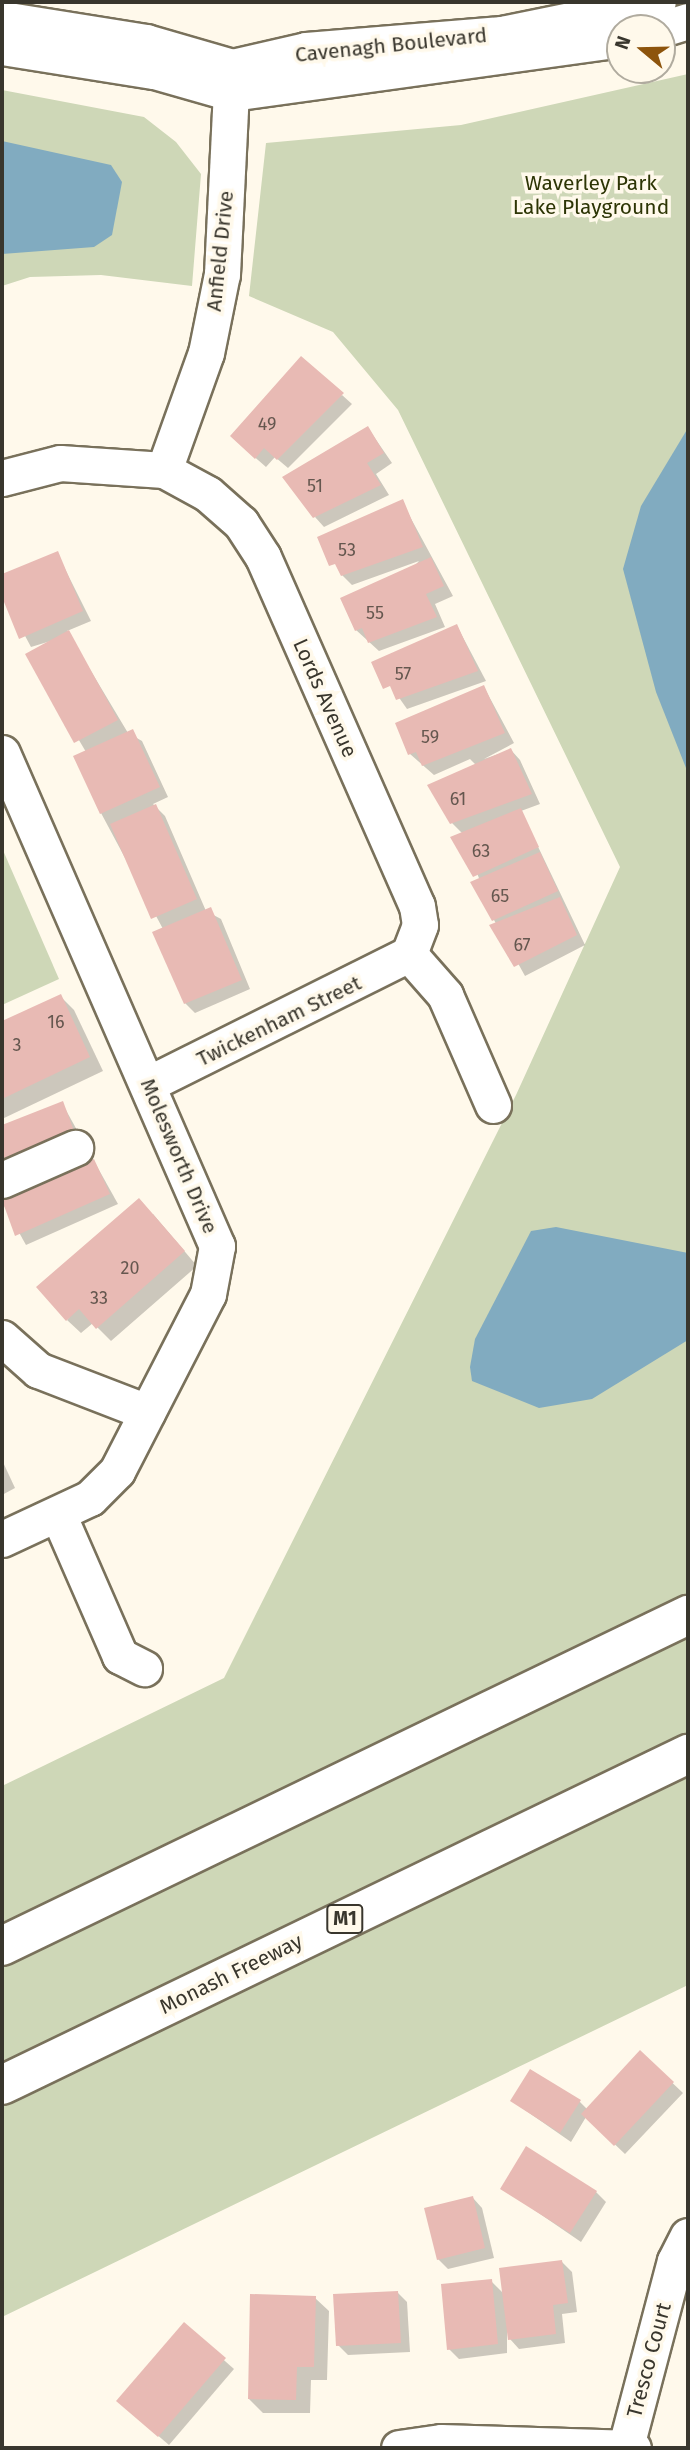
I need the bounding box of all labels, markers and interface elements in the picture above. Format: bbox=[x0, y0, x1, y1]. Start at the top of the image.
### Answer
north arrow bbox=[606, 14, 676, 84]
street label: Cavenagh Boulevard bbox=[294, 22, 488, 68]
text: N bbox=[610, 33, 635, 52]
park label: Waverley Park Lake Playground bbox=[513, 170, 669, 220]
street label: Anfield Drive bbox=[201, 189, 239, 313]
house number: 49 bbox=[258, 413, 276, 435]
house number: 51 bbox=[307, 475, 323, 497]
house number: 53 bbox=[338, 539, 356, 561]
house number: 55 bbox=[366, 602, 384, 624]
street label: Lords Avenue bbox=[288, 635, 362, 761]
house number: 57 bbox=[395, 663, 411, 685]
house number: 59 bbox=[421, 726, 439, 748]
house number: 61 bbox=[450, 788, 466, 810]
house number: 63 bbox=[472, 840, 490, 862]
house number: 65 bbox=[491, 885, 509, 907]
house number: 67 bbox=[513, 934, 531, 956]
street label: Twickenham Street bbox=[193, 970, 365, 1072]
house number: 16 bbox=[47, 1011, 65, 1033]
house number: 3 bbox=[13, 1034, 21, 1056]
street label: Molesworth Drive bbox=[135, 1075, 223, 1237]
house number: 20 bbox=[121, 1257, 139, 1279]
house number: 33 bbox=[90, 1287, 108, 1309]
road number: M1 bbox=[326, 1904, 364, 1935]
street label: Monash Freeway bbox=[155, 1928, 307, 2020]
street label: Tresco Court bbox=[622, 2300, 676, 2420]

